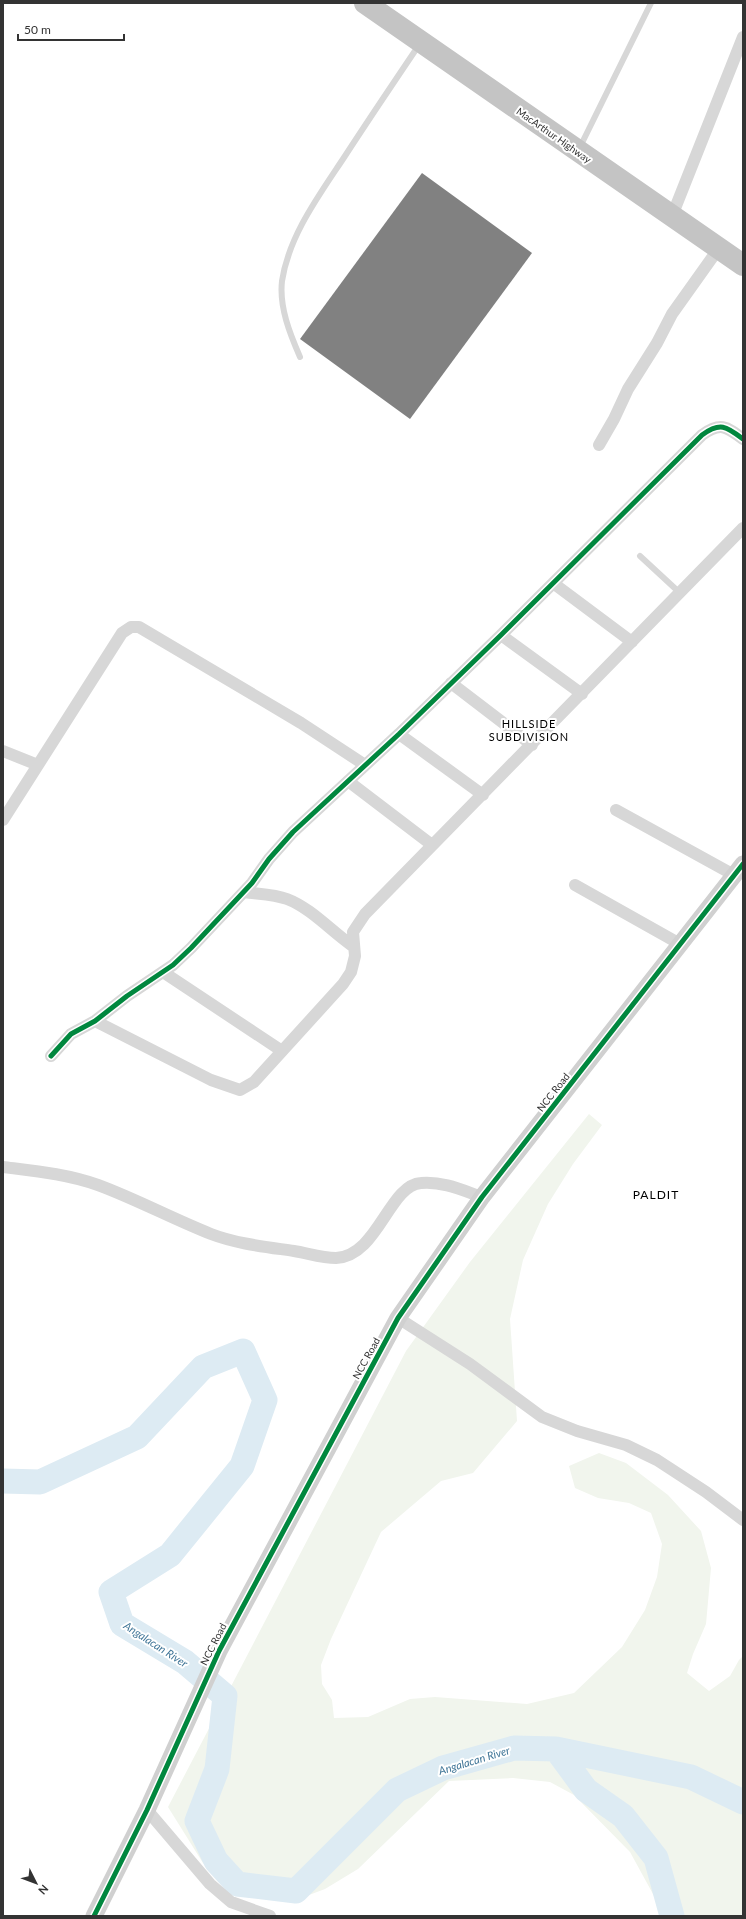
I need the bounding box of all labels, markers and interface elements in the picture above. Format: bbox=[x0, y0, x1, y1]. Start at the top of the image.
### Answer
scale bar bbox=[18, 16, 124, 42]
text: 50 m bbox=[24, 22, 51, 37]
street label: MacArthur Highway bbox=[514, 105, 594, 166]
district label: HILLSIDE SUBDIVISION bbox=[489, 717, 569, 743]
street label: NCC Road bbox=[534, 1070, 572, 1114]
district label: PALDIT bbox=[633, 1187, 679, 1202]
street label: NCC Road bbox=[350, 1335, 382, 1381]
water label: Angalacan River bbox=[121, 1618, 191, 1670]
street label: NCC Road bbox=[197, 1621, 229, 1667]
water label: Angalacan River bbox=[436, 1743, 511, 1777]
north arrow bbox=[16, 1863, 56, 1903]
text: N bbox=[36, 1883, 51, 1898]

